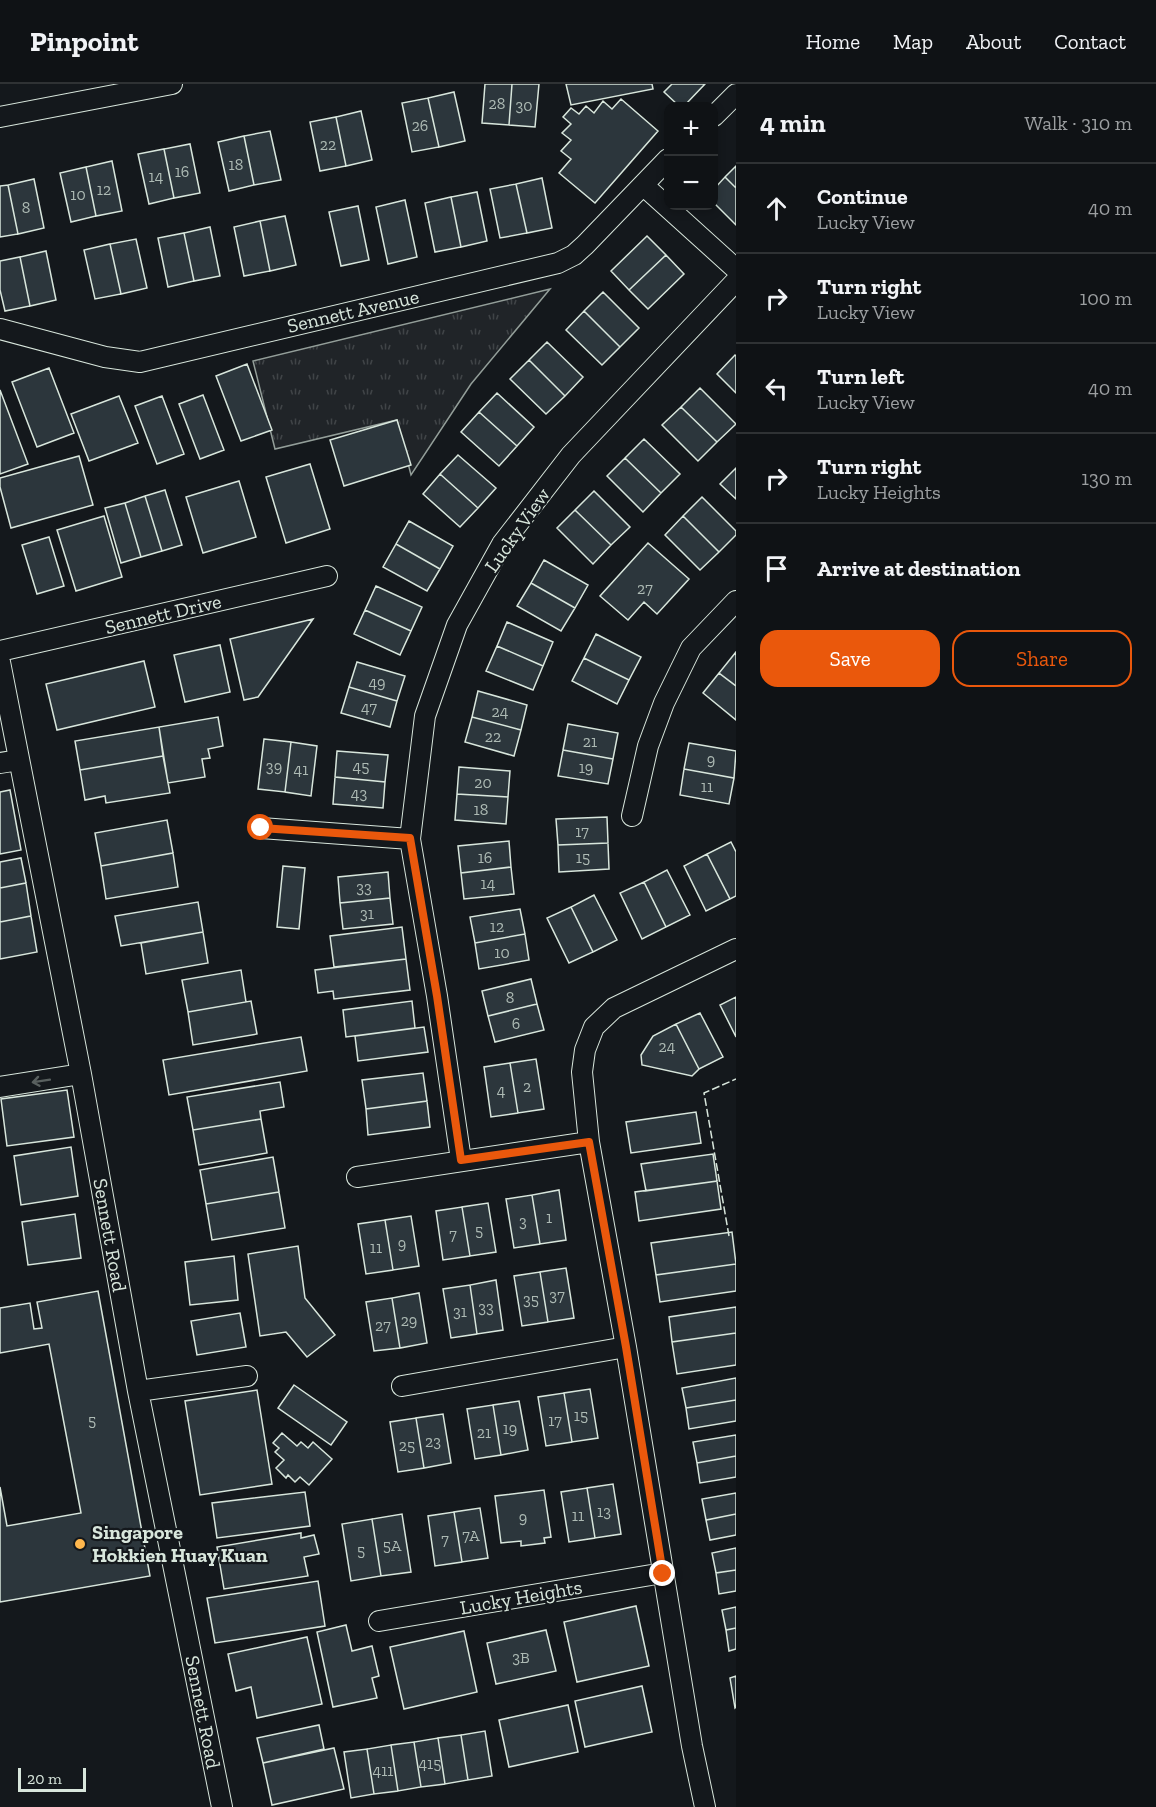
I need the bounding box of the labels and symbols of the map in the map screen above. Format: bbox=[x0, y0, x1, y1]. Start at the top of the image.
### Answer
house number: 28 bbox=[489, 94, 505, 113]
house number: 30 bbox=[515, 96, 533, 115]
house number: 26 bbox=[412, 116, 428, 135]
house number: 22 bbox=[320, 135, 336, 154]
house number: 18 bbox=[229, 155, 243, 174]
house number: 16 bbox=[175, 162, 189, 181]
house number: 14 bbox=[149, 167, 164, 186]
house number: 12 bbox=[97, 180, 111, 199]
house number: 10 bbox=[70, 185, 86, 204]
house number: 8 bbox=[22, 198, 30, 217]
street label: Sennett Avenue bbox=[285, 284, 421, 338]
street label: Lucky View bbox=[479, 482, 555, 577]
house number: 27 bbox=[637, 579, 653, 598]
street label: Sennett Drive bbox=[102, 589, 224, 639]
house number: 49 bbox=[368, 673, 386, 692]
house number: 47 bbox=[361, 698, 377, 717]
house number: 24 bbox=[492, 702, 509, 721]
house number: 22 bbox=[485, 727, 501, 746]
house number: 21 bbox=[583, 732, 597, 751]
house number: 9 bbox=[707, 750, 715, 769]
house number: 39 bbox=[266, 757, 282, 776]
house number: 45 bbox=[353, 757, 369, 776]
house number: 19 bbox=[579, 758, 593, 777]
house number: 41 bbox=[294, 760, 308, 779]
house number: 20 bbox=[474, 773, 492, 792]
house number: 11 bbox=[701, 777, 713, 796]
house number: 43 bbox=[351, 784, 367, 803]
house number: 18 bbox=[474, 800, 488, 819]
route start bbox=[247, 814, 273, 840]
house number: 17 bbox=[575, 822, 589, 841]
house number: 16 bbox=[478, 848, 492, 867]
house number: 15 bbox=[576, 848, 590, 867]
house number: 14 bbox=[481, 874, 496, 893]
house number: 33 bbox=[356, 878, 372, 897]
house number: 31 bbox=[360, 904, 374, 923]
house number: 12 bbox=[490, 917, 504, 936]
house number: 10 bbox=[494, 943, 510, 962]
house number: 8 bbox=[506, 988, 514, 1007]
house number: 6 bbox=[512, 1014, 520, 1033]
house number: 24 bbox=[659, 1037, 676, 1056]
one-way arrow bbox=[31, 1075, 51, 1086]
house number: 2 bbox=[523, 1077, 531, 1096]
house number: 4 bbox=[497, 1081, 506, 1100]
street label: Sennett Road bbox=[88, 1176, 132, 1294]
house number: 1 bbox=[546, 1208, 552, 1227]
house number: 3 bbox=[519, 1212, 527, 1231]
house number: 5 bbox=[475, 1221, 483, 1240]
house number: 7 bbox=[449, 1225, 457, 1244]
house number: 9 bbox=[398, 1234, 406, 1253]
house number: 11 bbox=[370, 1238, 382, 1257]
house number: 37 bbox=[549, 1286, 565, 1305]
house number: 35 bbox=[523, 1290, 539, 1309]
house number: 33 bbox=[478, 1298, 494, 1317]
house number: 31 bbox=[453, 1302, 467, 1321]
house number: 29 bbox=[401, 1311, 417, 1330]
house number: 27 bbox=[375, 1316, 391, 1335]
house number: 15 bbox=[574, 1406, 588, 1425]
house number: 5 bbox=[88, 1411, 96, 1430]
house number: 17 bbox=[548, 1411, 562, 1430]
house number: 19 bbox=[503, 1419, 517, 1438]
house number: 21 bbox=[477, 1423, 491, 1442]
house number: 23 bbox=[425, 1432, 441, 1451]
house number: 25 bbox=[399, 1436, 415, 1455]
house number: 13 bbox=[597, 1502, 611, 1521]
house number: 11 bbox=[572, 1506, 584, 1525]
house number: 9 bbox=[519, 1508, 527, 1527]
place label: Singapore Hokkien Huay Kuan bbox=[92, 1520, 268, 1567]
house number: 7A bbox=[462, 1526, 480, 1545]
house number: 7 bbox=[441, 1530, 449, 1549]
house number: 5A bbox=[383, 1536, 402, 1555]
marker: Singapore Hokkien Huay Kuan bbox=[73, 1537, 87, 1551]
house number: 5 bbox=[357, 1541, 365, 1560]
route end bbox=[649, 1560, 675, 1586]
street label: Lucky Heights bbox=[458, 1574, 584, 1620]
house number: 3B bbox=[512, 1648, 530, 1667]
street label: Sennett Road bbox=[180, 1653, 226, 1771]
house number: 415 bbox=[419, 1754, 441, 1773]
house number: 411 bbox=[373, 1761, 393, 1780]
scale bar bbox=[18, 1765, 86, 1792]

